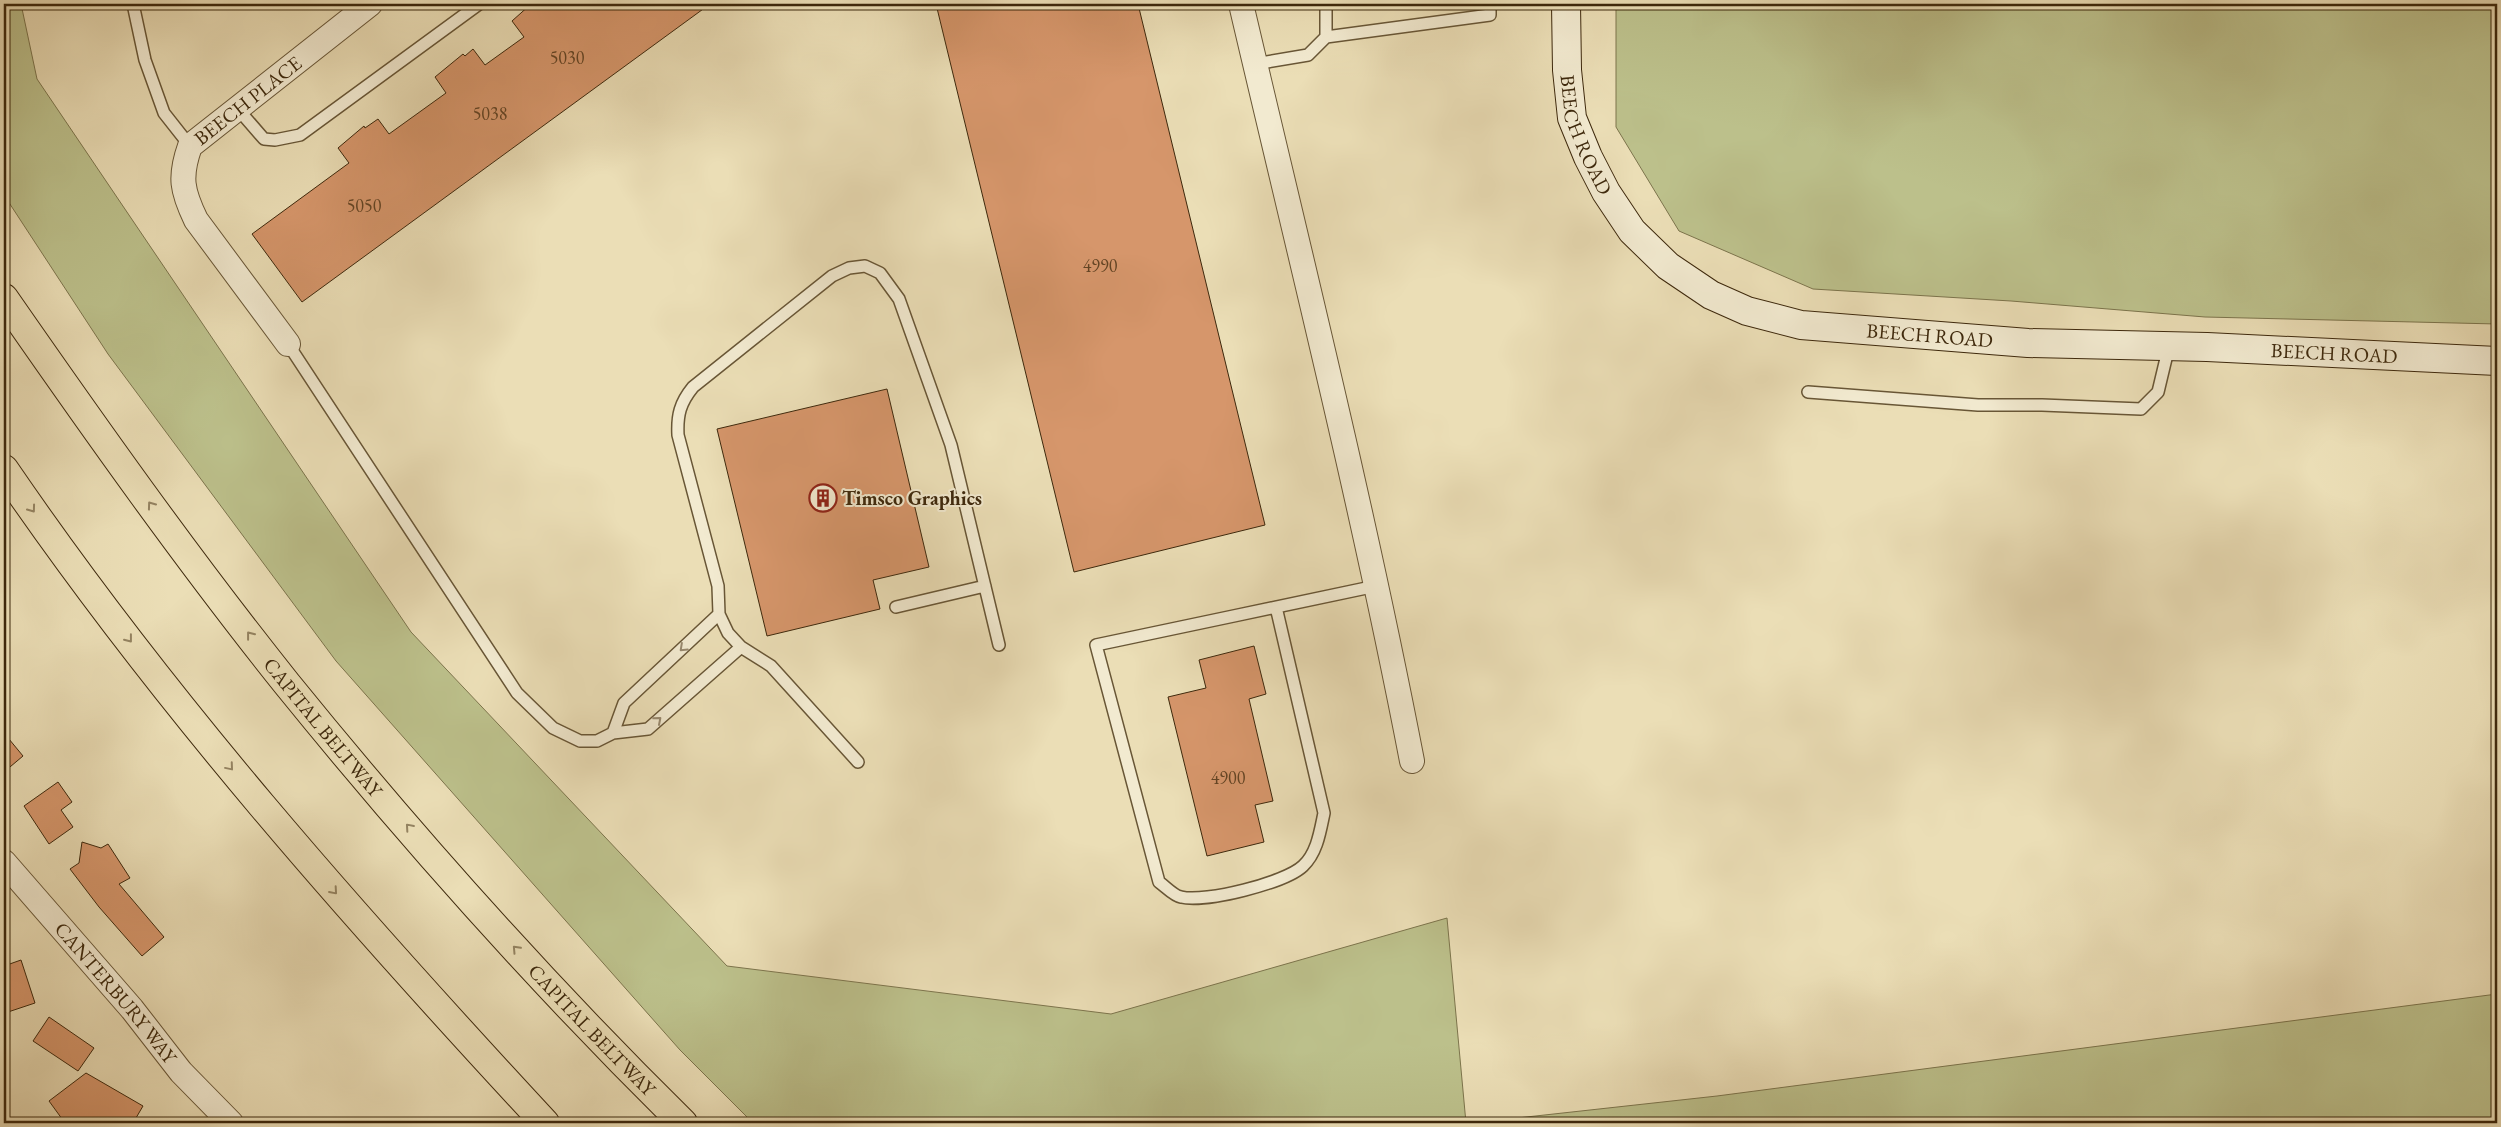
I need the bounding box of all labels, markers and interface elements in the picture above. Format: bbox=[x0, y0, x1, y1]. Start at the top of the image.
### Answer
house number: 5030 bbox=[550, 46, 585, 69]
street label: BEECH PLACE bbox=[189, 50, 307, 151]
street label: BEECH ROAD bbox=[1555, 73, 1618, 199]
house number: 5038 bbox=[473, 102, 507, 125]
house number: 5050 bbox=[347, 194, 382, 217]
house number: 4990 bbox=[1083, 254, 1118, 277]
street label: BEECH ROAD bbox=[1866, 317, 1994, 353]
street label: BEECH ROAD bbox=[2270, 337, 2398, 369]
building icon: Timsco Graphics bbox=[808, 483, 838, 513]
place label: Timsco Graphics bbox=[842, 485, 982, 511]
one-way arrow bbox=[149, 502, 157, 511]
one-way arrow bbox=[26, 503, 35, 513]
one-way arrow bbox=[246, 631, 255, 640]
one-way arrow bbox=[123, 633, 132, 643]
one-way arrow bbox=[680, 642, 689, 651]
street label: CAPITAL BELTWAY bbox=[258, 652, 389, 803]
one-way arrow bbox=[652, 717, 661, 726]
one-way arrow bbox=[224, 761, 232, 770]
house number: 4900 bbox=[1211, 766, 1246, 789]
one-way arrow bbox=[405, 824, 414, 833]
one-way arrow bbox=[328, 886, 337, 895]
street label: CANTERBURY WAY bbox=[49, 916, 183, 1070]
one-way arrow bbox=[513, 946, 522, 955]
street label: CAPITAL BELTWAY bbox=[523, 958, 662, 1102]

